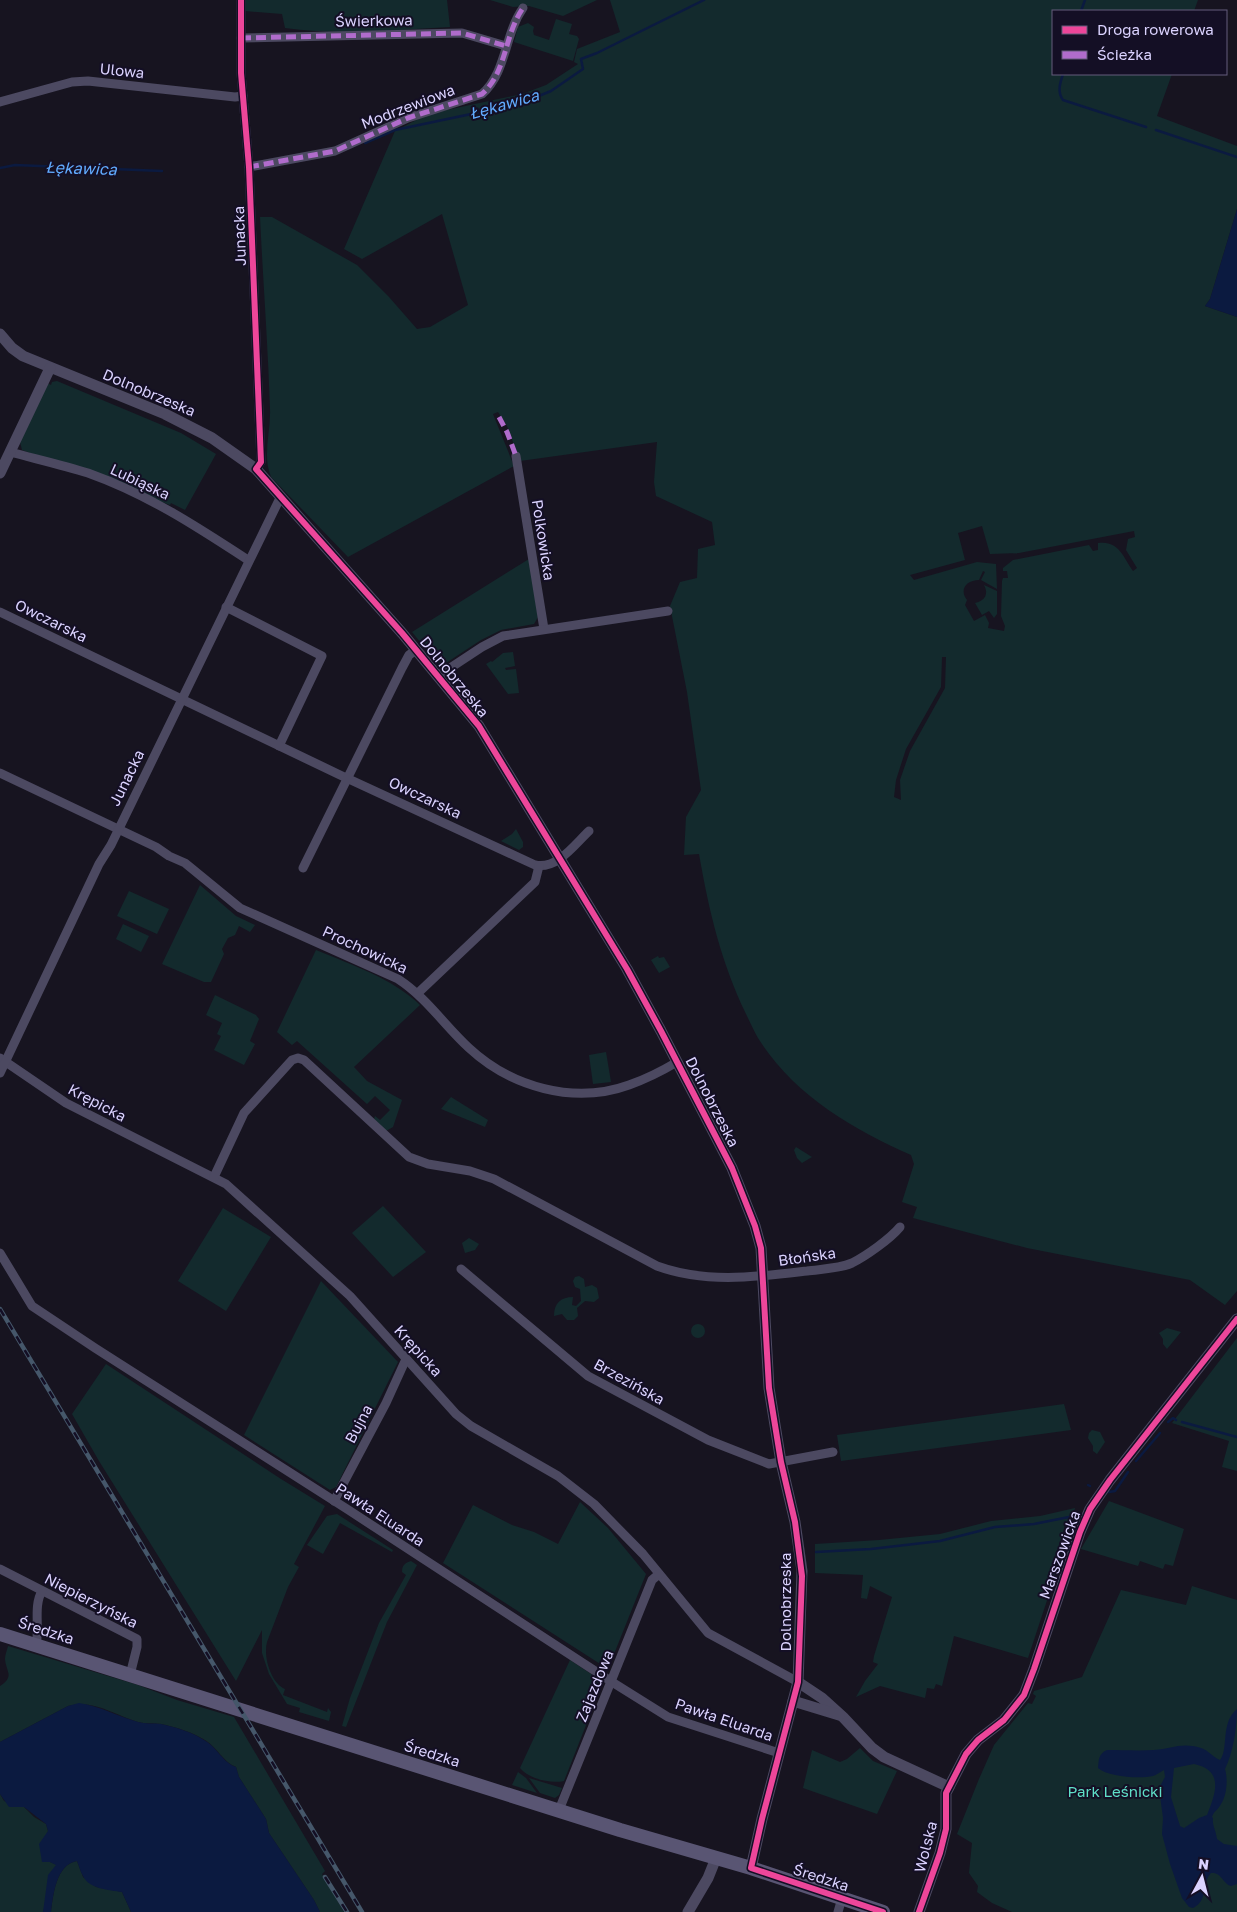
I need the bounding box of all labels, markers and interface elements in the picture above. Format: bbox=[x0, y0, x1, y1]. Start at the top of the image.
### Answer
street label: Świerkowa bbox=[335, 10, 413, 30]
legend bbox=[1052, 10, 1227, 75]
text: Droga rowerowa bbox=[1097, 20, 1214, 38]
text: Ścieżka bbox=[1097, 45, 1152, 63]
street label: Ulowa bbox=[99, 59, 145, 81]
street label: Modrzewiowa bbox=[358, 80, 457, 132]
water label: Łękawica bbox=[467, 84, 542, 123]
water label: Łękawica bbox=[45, 157, 118, 179]
street label: Junacka bbox=[229, 206, 249, 266]
street label: Dolnobrzeska bbox=[100, 364, 198, 420]
street label: Lubiąska bbox=[108, 459, 173, 503]
street label: Polkowicka bbox=[529, 498, 559, 582]
street label: Owczarska bbox=[12, 595, 90, 645]
street label: Dolnobrzeska bbox=[417, 632, 493, 720]
street label: Junacka bbox=[105, 747, 147, 809]
street label: Owczarska bbox=[386, 772, 465, 822]
street label: Prochowicka bbox=[320, 922, 411, 977]
street label: Dolnobrzeska bbox=[682, 1053, 743, 1150]
street label: Krępicka bbox=[65, 1079, 130, 1125]
street label: Błońska bbox=[777, 1243, 837, 1269]
street label: Krępicka bbox=[391, 1321, 447, 1380]
street label: Brzezińska bbox=[591, 1354, 668, 1408]
street label: Bujna bbox=[341, 1401, 376, 1446]
street label: Pawła Eluarda bbox=[333, 1479, 428, 1550]
street label: Marszowicka bbox=[1035, 1508, 1083, 1601]
street label: Dolnobrzeska bbox=[776, 1553, 794, 1651]
street label: Niepierzyńska bbox=[42, 1569, 141, 1631]
street label: Średzka bbox=[16, 1613, 77, 1648]
street label: Zajazdowa bbox=[571, 1647, 617, 1724]
street label: Pawła Eluarda bbox=[673, 1694, 776, 1744]
street label: Średzka bbox=[402, 1736, 463, 1770]
park label: Park Leśnicki bbox=[1067, 1782, 1163, 1800]
street label: Wolska bbox=[910, 1819, 940, 1874]
north arrow bbox=[1177, 1852, 1227, 1902]
text: N bbox=[1197, 1855, 1210, 1873]
street label: Średzka bbox=[791, 1860, 852, 1895]

